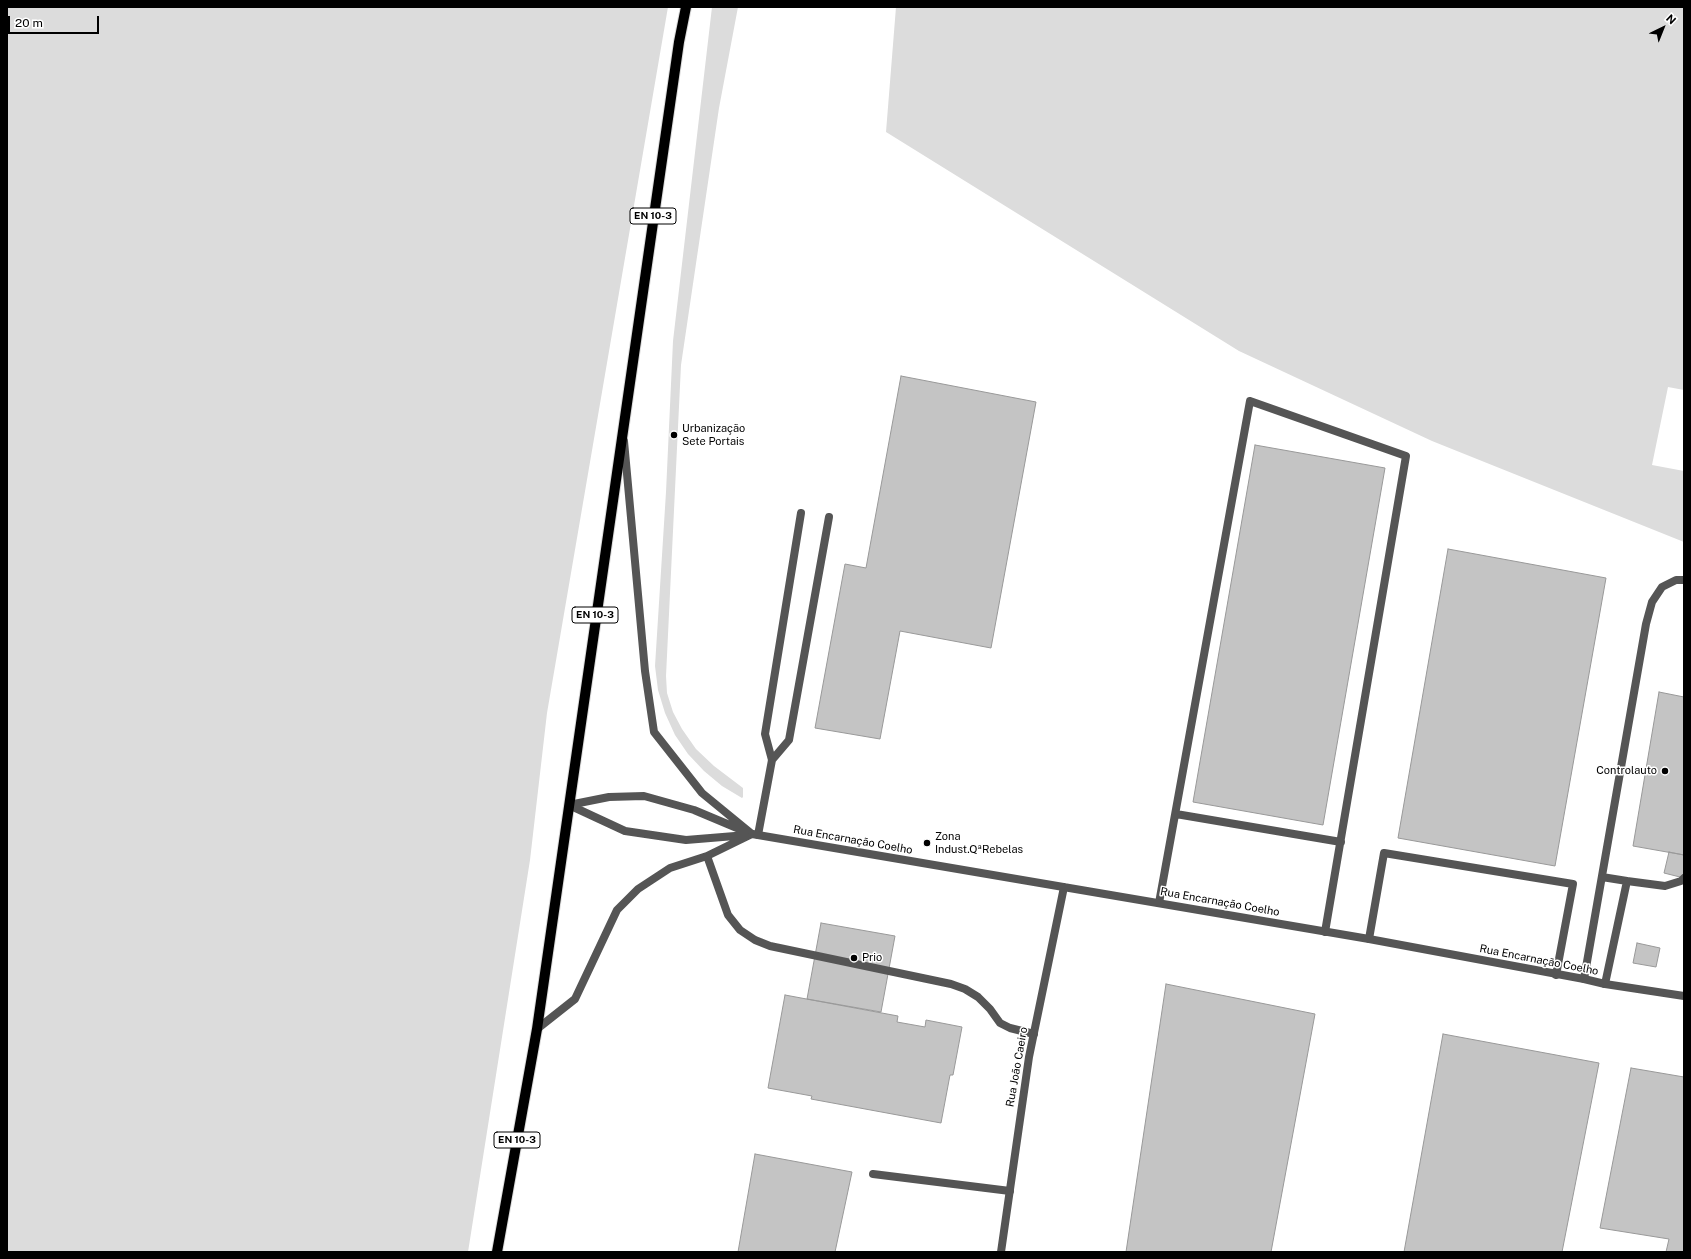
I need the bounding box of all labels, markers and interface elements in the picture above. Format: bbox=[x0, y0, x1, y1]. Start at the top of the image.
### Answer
scale bar bbox=[10, 8, 101, 34]
north arrow bbox=[1643, 8, 1683, 48]
text: N bbox=[1664, 12, 1678, 27]
text: 20 m bbox=[15, 16, 43, 30]
road number: EN 10-3 bbox=[630, 208, 676, 224]
place label: Urbanização Sete Portais bbox=[682, 422, 745, 448]
marker: Urbanização Sete Portais bbox=[669, 430, 679, 440]
road number: EN 10-3 bbox=[572, 607, 618, 623]
place label: Controlauto bbox=[1596, 764, 1657, 778]
marker: Controlauto bbox=[1660, 766, 1670, 776]
street label: Rua Encarnação Coelho bbox=[792, 823, 914, 857]
place label: Zona Indust.QªRebelas bbox=[935, 830, 1023, 856]
marker: Zona Indust.QªRebelas bbox=[922, 838, 932, 848]
street label: Rua Encarnação Coelho bbox=[1159, 885, 1281, 919]
street label: Rua Encarnação Coelho bbox=[1478, 942, 1600, 978]
place label: Prio bbox=[862, 951, 882, 965]
marker: Prio bbox=[849, 953, 859, 963]
street label: Rua João Caeiro bbox=[1003, 1026, 1031, 1108]
road number: EN 10-3 bbox=[494, 1132, 540, 1148]

